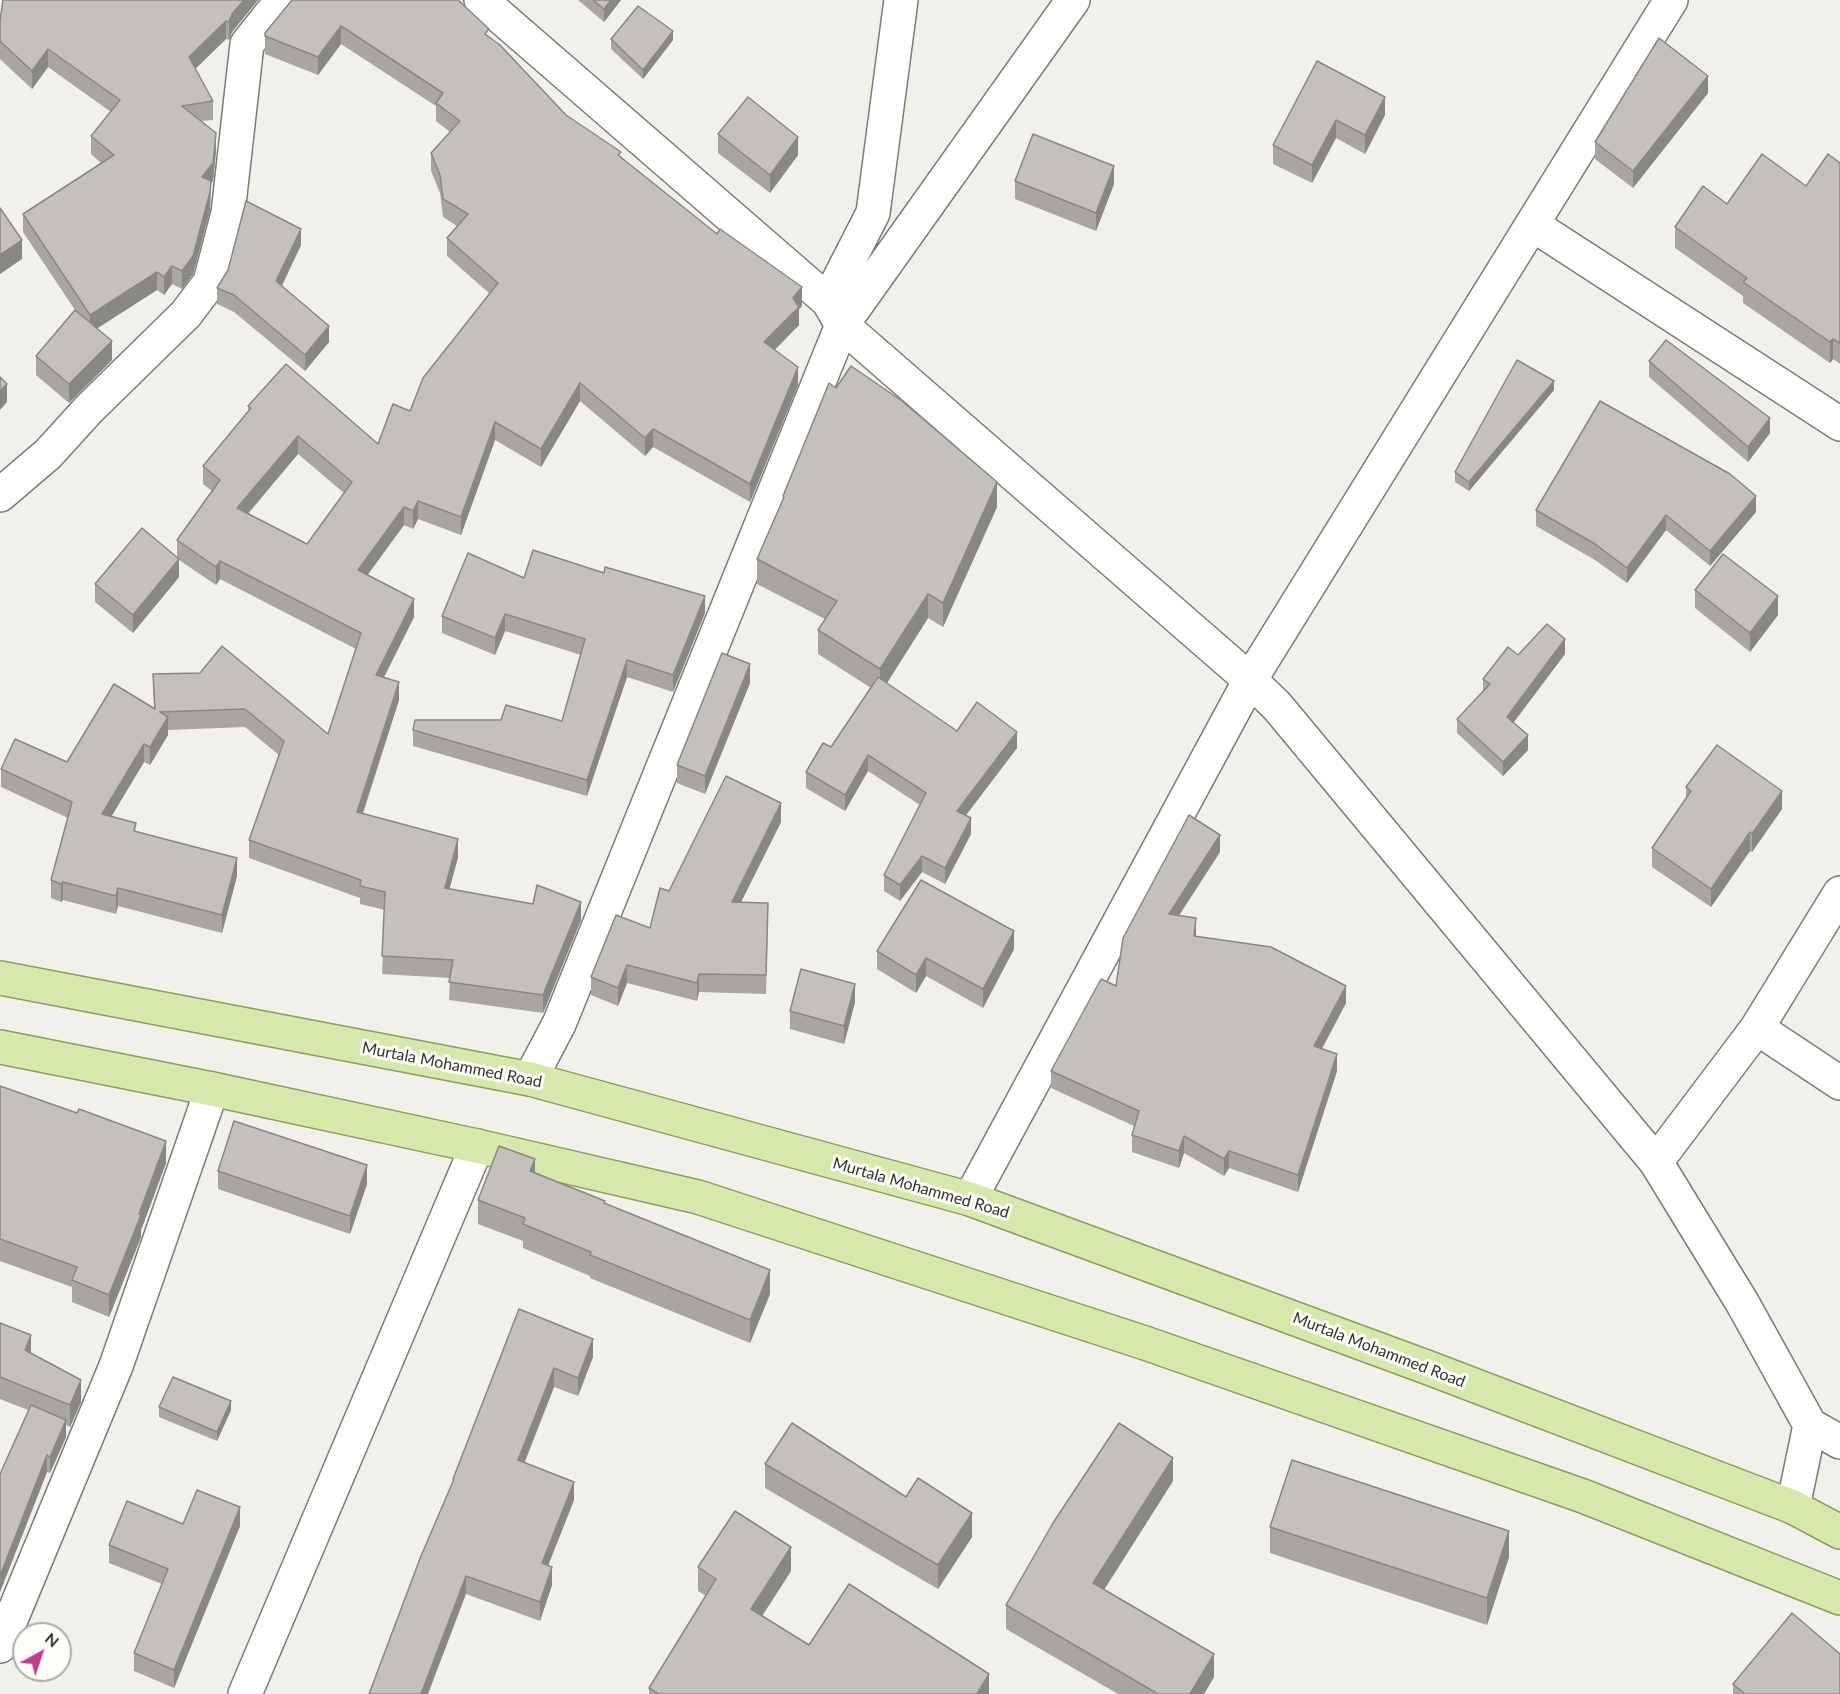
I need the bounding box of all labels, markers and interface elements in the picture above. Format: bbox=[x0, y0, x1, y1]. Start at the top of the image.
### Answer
street label: Murtala Mohammed Road bbox=[360, 1038, 544, 1092]
street label: Murtala Mohammed Road bbox=[830, 1154, 1012, 1222]
street label: Murtala Mohammed Road bbox=[1290, 1308, 1468, 1392]
north arrow bbox=[12, 1622, 72, 1682]
text: N bbox=[42, 1628, 63, 1651]

